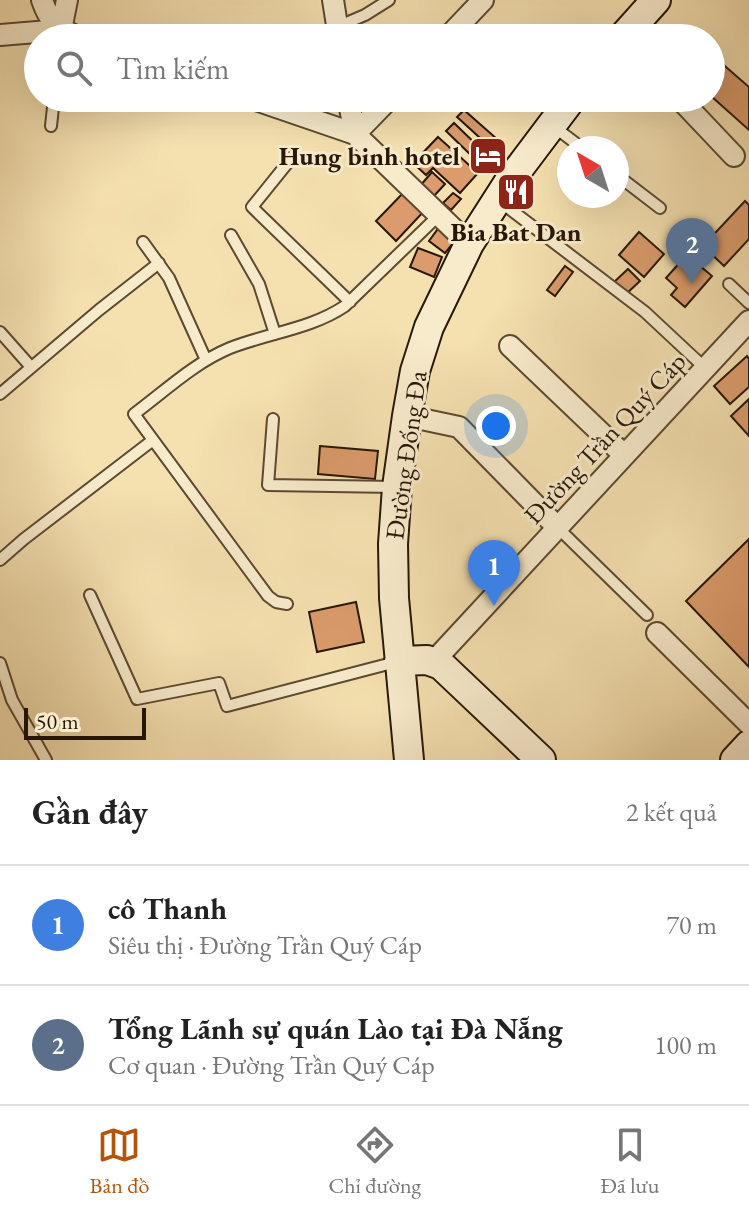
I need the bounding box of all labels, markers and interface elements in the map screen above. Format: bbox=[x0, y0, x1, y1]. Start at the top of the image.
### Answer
search box bbox=[24, 24, 725, 112]
icon: search bbox=[52, 46, 96, 90]
text: Tìm kiếm bbox=[116, 49, 229, 88]
hotel icon: Hung binh hotel bbox=[467, 135, 509, 177]
north arrow bbox=[557, 136, 629, 208]
place label: Hung binh hotel bbox=[279, 139, 460, 173]
restaurant icon: Bia Bat Dan bbox=[495, 171, 537, 213]
place label: Bia Bat Dan bbox=[450, 215, 582, 249]
pin: 2 bbox=[666, 218, 718, 284]
street label: Đường Trần Quý Cáp bbox=[517, 345, 693, 531]
street label: Đường Đống Đa bbox=[377, 368, 435, 542]
your location bbox=[476, 406, 516, 446]
pin: 1 bbox=[468, 540, 520, 606]
scale bar bbox=[24, 704, 146, 740]
text: 50 m bbox=[36, 707, 79, 736]
text: Gần đây bbox=[32, 790, 148, 834]
text: 2 kết quả bbox=[626, 795, 717, 829]
text: cô Thanh bbox=[108, 889, 227, 928]
text: 1 bbox=[51, 908, 65, 942]
text: 70 m bbox=[667, 908, 717, 942]
text: Siêu thị · Đường Trần Quý Cáp bbox=[108, 928, 422, 962]
text: Tổng Lãnh sự quán Lào tại Đà Nẵng bbox=[108, 1009, 563, 1048]
text: 2 bbox=[51, 1028, 65, 1062]
text: 100 m bbox=[654, 1028, 717, 1062]
text: Cơ quan · Đường Trần Quý Cáp bbox=[108, 1048, 435, 1082]
tab: Bản đồ bbox=[90, 1123, 149, 1200]
tab: Chỉ đường bbox=[329, 1123, 421, 1200]
tab: Đã lưu bbox=[600, 1123, 659, 1200]

